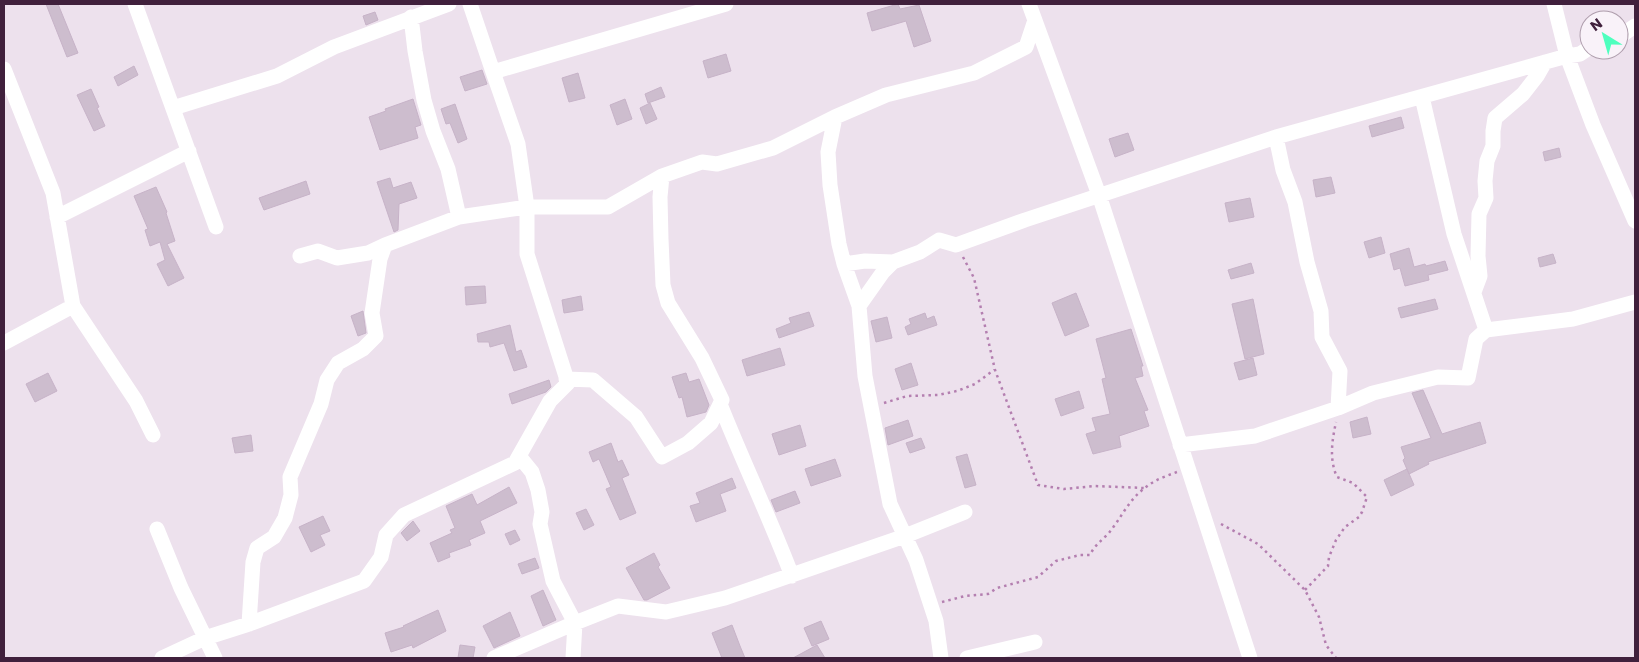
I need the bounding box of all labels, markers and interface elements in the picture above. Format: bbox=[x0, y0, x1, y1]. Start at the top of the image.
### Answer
north arrow bbox=[1579, 10, 1629, 60]
text: N bbox=[1586, 13, 1606, 36]

